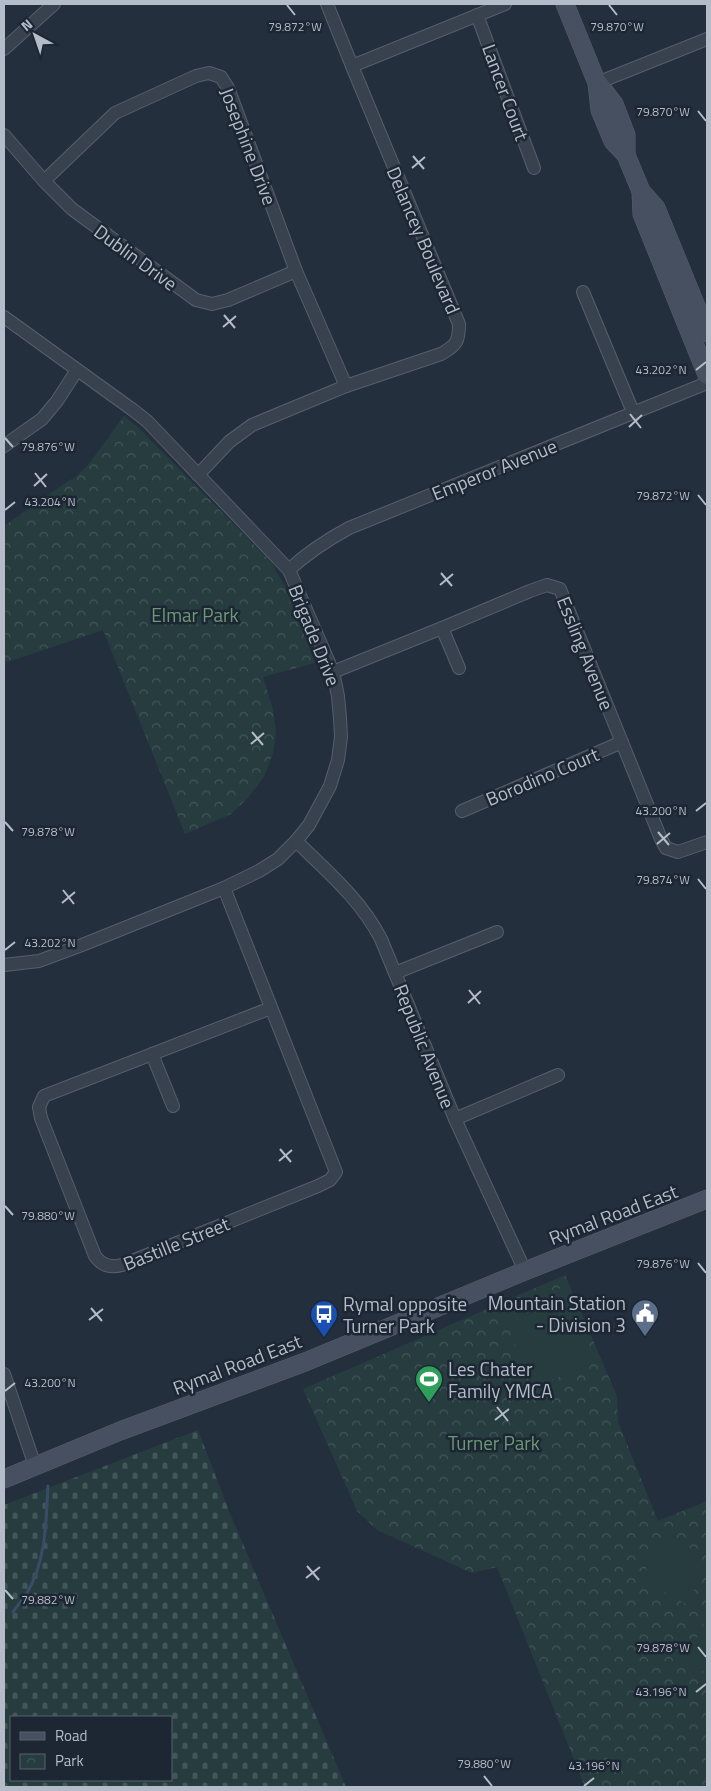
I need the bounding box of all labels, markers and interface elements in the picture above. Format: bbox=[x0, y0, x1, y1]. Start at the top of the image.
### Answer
north arrow bbox=[10, 10, 60, 60]
text: N bbox=[16, 13, 37, 36]
text: 79.872°W bbox=[268, 17, 322, 36]
text: 79.870°W bbox=[590, 17, 644, 36]
street label: Lancer Court bbox=[475, 40, 537, 145]
street label: Josephine Drive bbox=[213, 83, 285, 209]
text: 79.870°W bbox=[636, 102, 690, 121]
street label: Delancey Boulevard bbox=[380, 162, 468, 318]
street label: Dublin Drive bbox=[88, 217, 184, 297]
text: 43.202°N bbox=[635, 360, 687, 379]
street label: Emperor Avenue bbox=[427, 431, 561, 507]
text: 79.876°W bbox=[21, 437, 75, 456]
text: 79.872°W bbox=[636, 486, 690, 505]
text: 43.204°N bbox=[24, 492, 76, 511]
street label: Brigade Drive bbox=[281, 580, 349, 690]
street label: Essling Avenue bbox=[550, 592, 622, 714]
park label: Elmar Park bbox=[151, 600, 239, 629]
street label: Borodino Court bbox=[481, 739, 603, 813]
text: 43.200°N bbox=[635, 801, 687, 820]
text: 79.878°W bbox=[21, 822, 75, 841]
text: 79.874°W bbox=[636, 870, 690, 889]
text: 43.202°N bbox=[24, 933, 76, 952]
street label: Republic Avenue bbox=[387, 980, 463, 1112]
street label: Rymal Road East bbox=[544, 1176, 682, 1252]
text: 79.880°W bbox=[21, 1206, 75, 1225]
street label: Bastille Street bbox=[118, 1208, 234, 1278]
text: 79.876°W bbox=[636, 1254, 690, 1273]
place label: Mountain Station - Division 3 bbox=[488, 1288, 626, 1339]
place label: Rymal opposite Turner Park bbox=[343, 1289, 467, 1340]
public building icon: Mountain Station - Division 3 bbox=[630, 1298, 660, 1337]
bus stop icon: Rymal opposite Turner Park bbox=[309, 1299, 339, 1338]
street label: Rymal Road East bbox=[168, 1326, 306, 1402]
place label: Les Chater Family YMCA bbox=[448, 1354, 553, 1405]
sports icon: Les Chater Family YMCA bbox=[414, 1364, 444, 1403]
text: 43.200°N bbox=[24, 1373, 76, 1392]
park label: Turner Park bbox=[448, 1428, 540, 1457]
text: 79.882°W bbox=[21, 1590, 75, 1609]
text: 79.878°W bbox=[636, 1638, 690, 1657]
text: 43.196°N bbox=[635, 1682, 687, 1701]
legend bbox=[10, 1716, 172, 1781]
text: Road bbox=[55, 1724, 87, 1747]
text: Park bbox=[55, 1749, 84, 1772]
text: 79.880°W bbox=[457, 1754, 511, 1773]
text: 43.196°N bbox=[568, 1756, 620, 1775]

